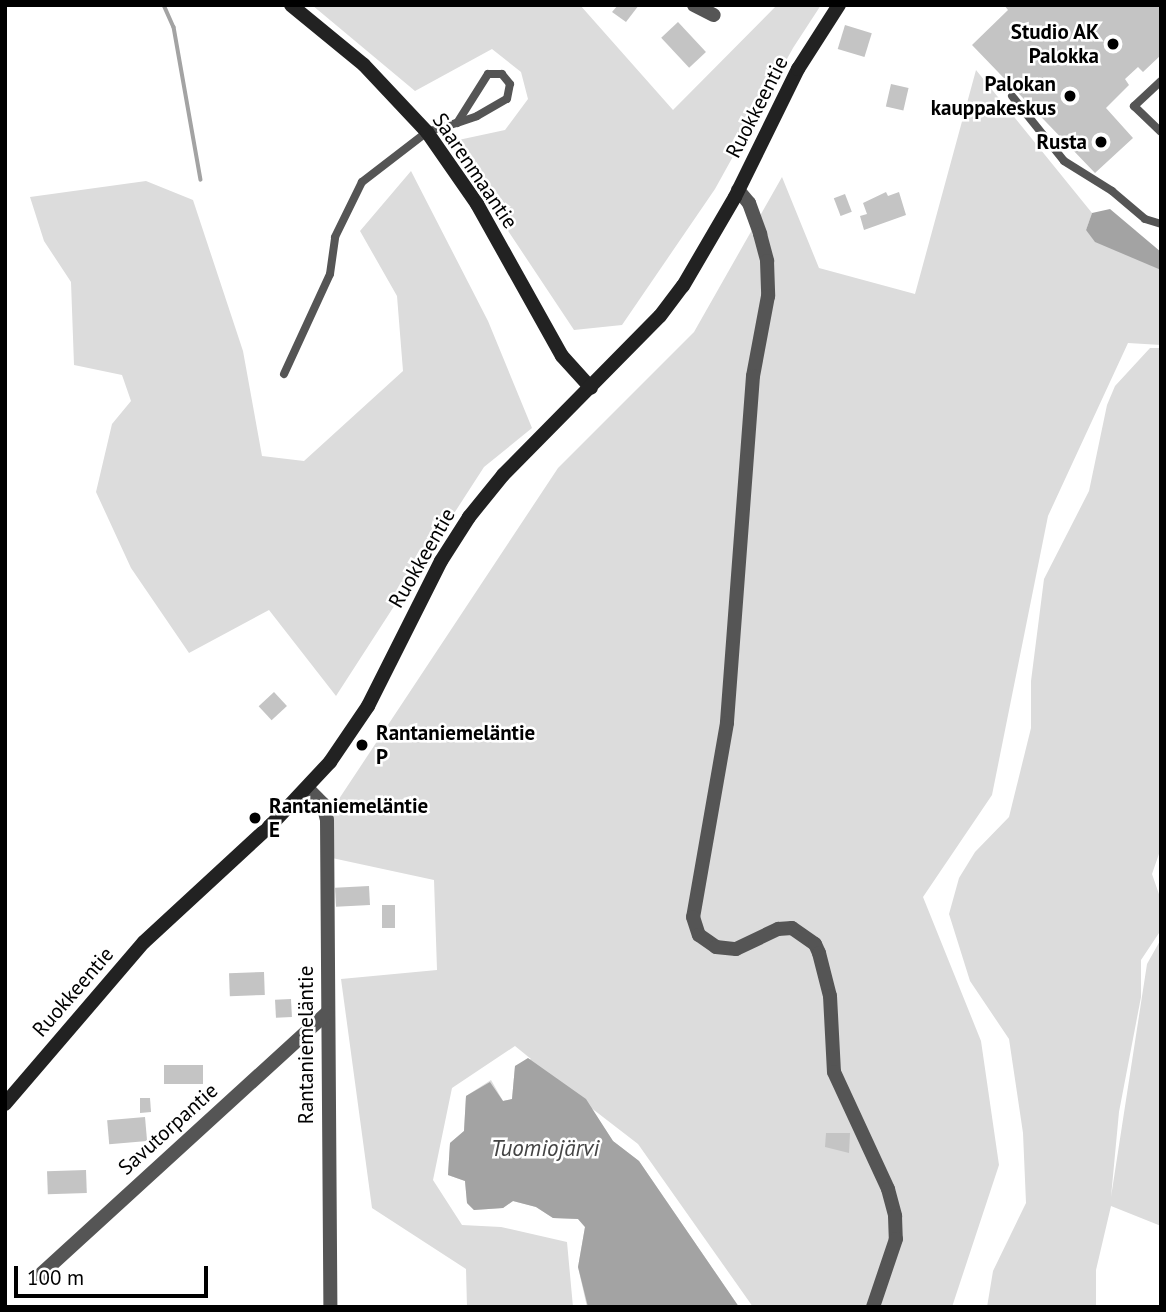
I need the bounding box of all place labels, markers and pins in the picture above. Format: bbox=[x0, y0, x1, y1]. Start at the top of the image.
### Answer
place label: Studio AK Palokka bbox=[1010, 19, 1099, 69]
marker: Studio AK Palokka bbox=[1105, 36, 1121, 52]
place label: Palokan kauppakeskus bbox=[931, 71, 1056, 121]
marker: Palokan kauppakeskus bbox=[1062, 88, 1078, 104]
place label: Rusta bbox=[1036, 129, 1087, 155]
marker: Rusta bbox=[1093, 134, 1109, 150]
place label: Rantaniemeläntie P bbox=[376, 720, 535, 770]
marker: Rantaniemeläntie P bbox=[354, 737, 370, 753]
place label: Rantaniemeläntie E bbox=[269, 793, 428, 843]
marker: Rantaniemeläntie E bbox=[247, 810, 263, 826]

